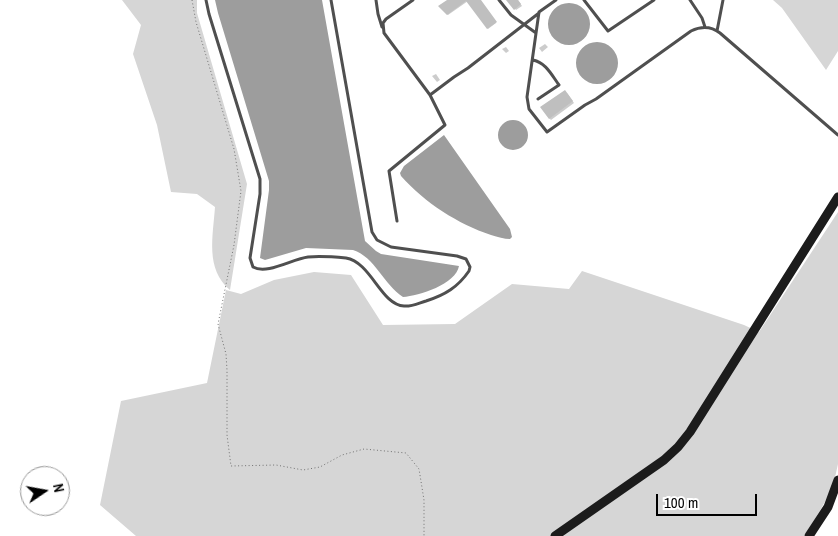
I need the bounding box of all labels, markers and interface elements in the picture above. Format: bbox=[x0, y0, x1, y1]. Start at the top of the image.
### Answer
north arrow bbox=[20, 466, 70, 516]
text: N bbox=[49, 482, 68, 494]
scale bar bbox=[658, 484, 759, 516]
text: 100 m bbox=[664, 492, 698, 513]

